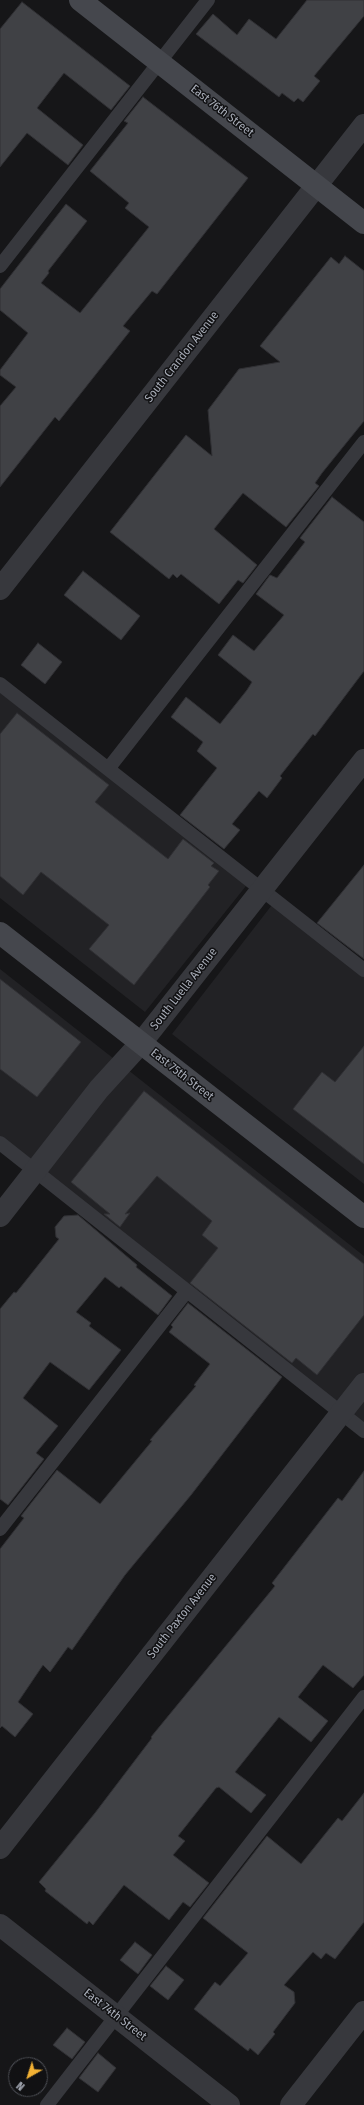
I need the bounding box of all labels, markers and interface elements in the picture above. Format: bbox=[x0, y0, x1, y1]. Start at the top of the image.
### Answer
street label: East 76th Street bbox=[188, 82, 256, 140]
street label: South Crandon Avenue bbox=[142, 309, 222, 405]
street label: South Luella Avenue bbox=[148, 945, 220, 1033]
street label: East 75th Street bbox=[148, 1046, 216, 1104]
street label: South Paxton Avenue bbox=[144, 1571, 220, 1661]
street label: East 74th Street bbox=[81, 1986, 149, 2044]
north arrow bbox=[8, 2057, 48, 2097]
text: N bbox=[14, 2079, 27, 2093]

